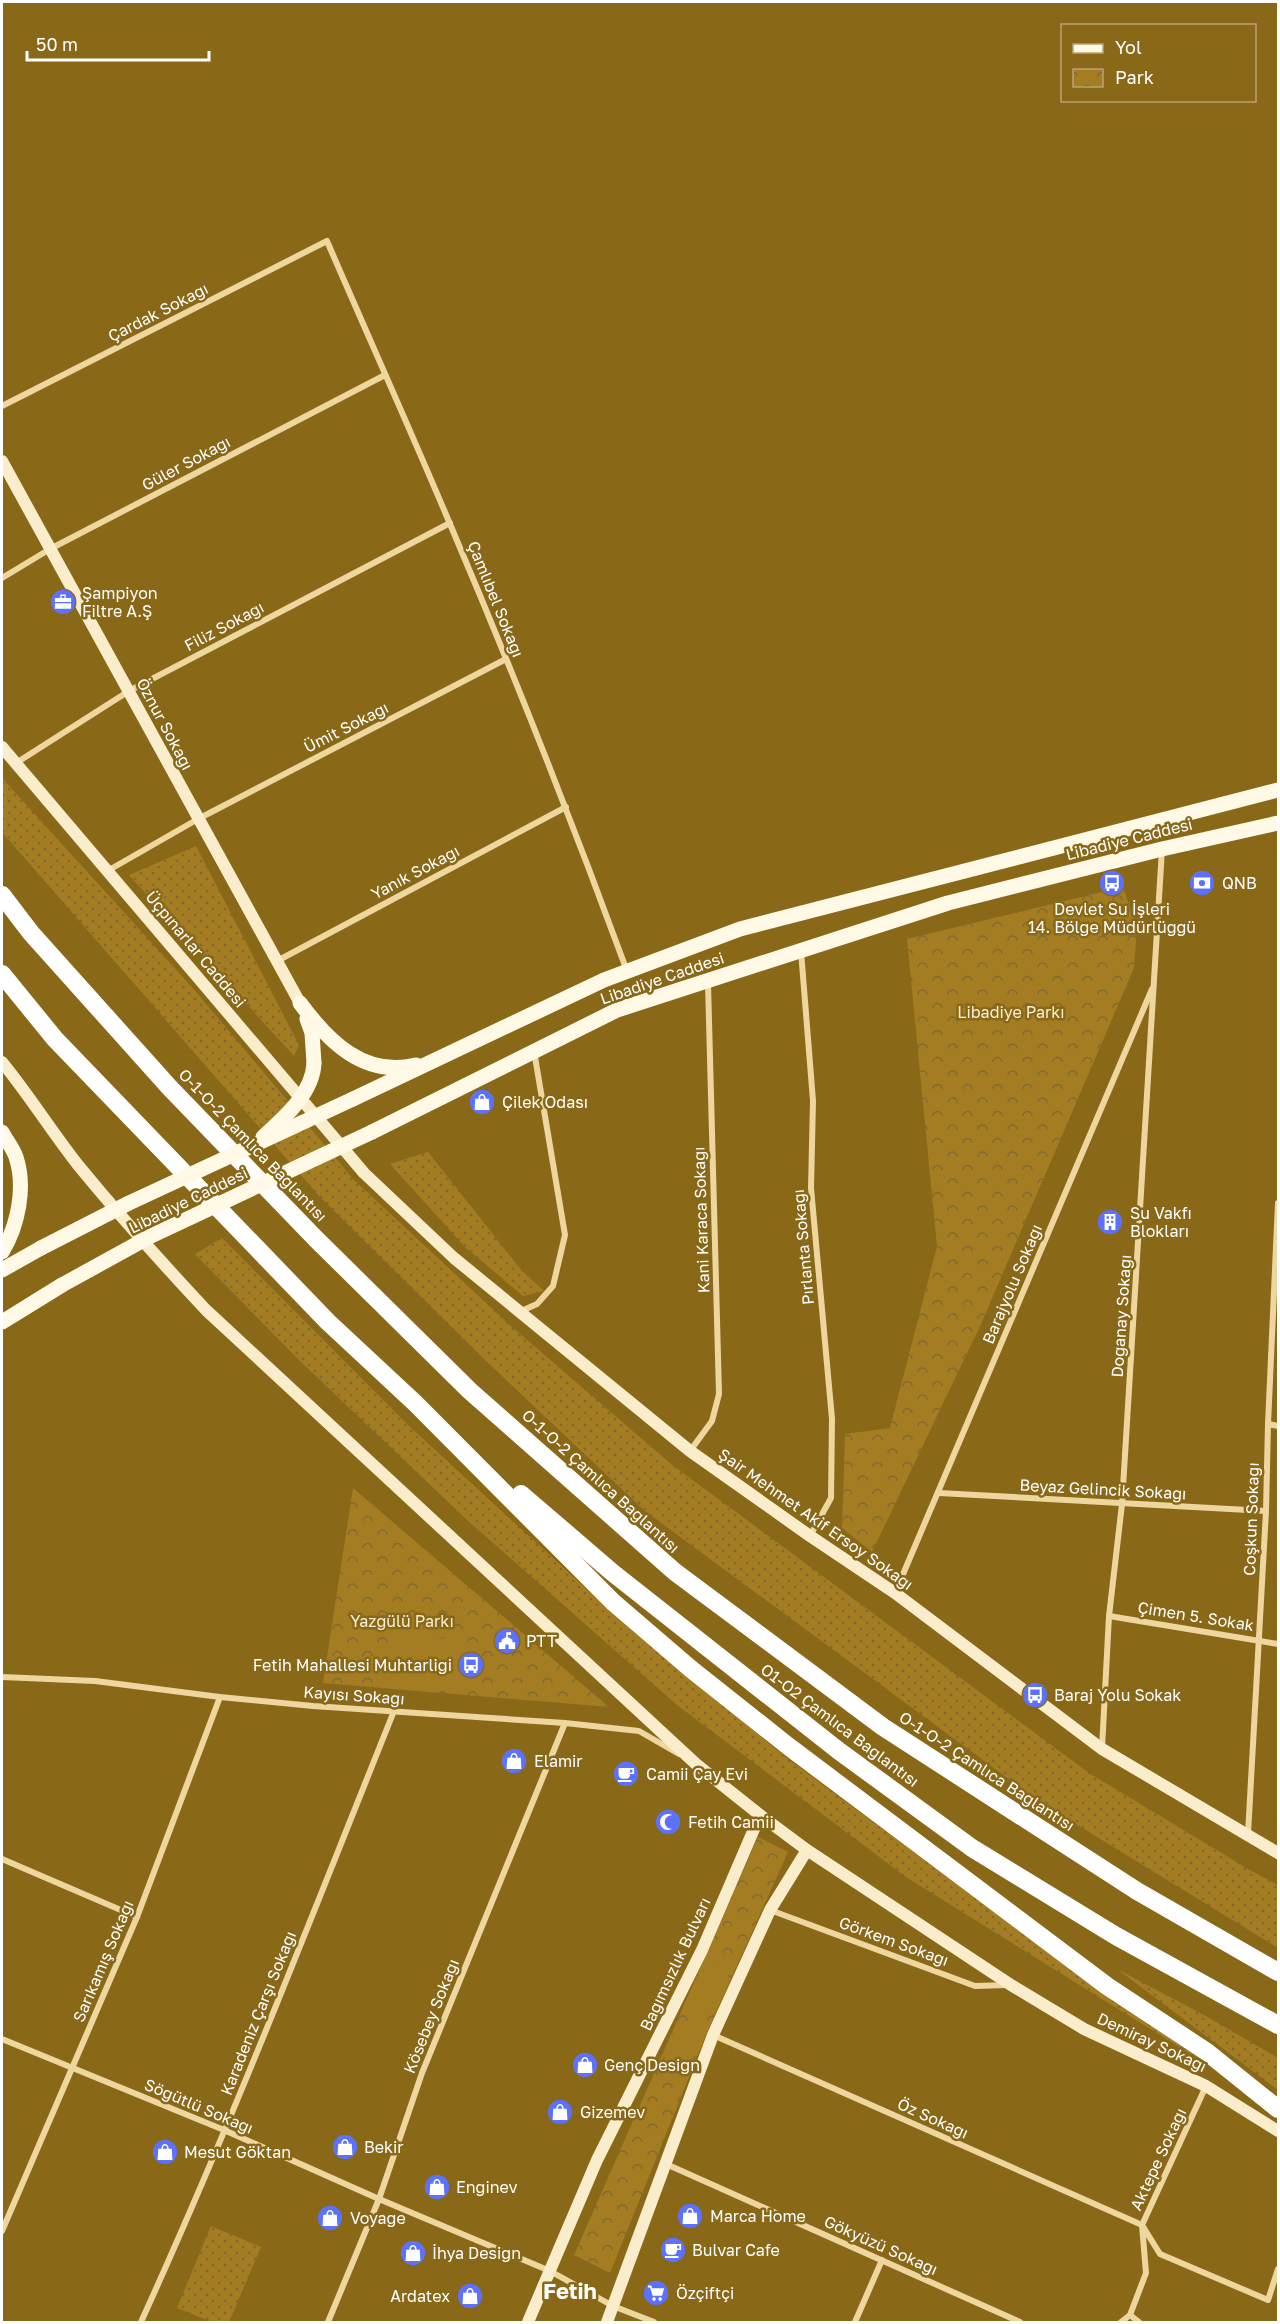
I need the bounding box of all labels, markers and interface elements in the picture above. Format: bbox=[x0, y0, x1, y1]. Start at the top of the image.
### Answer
scale bar bbox=[27, 24, 208, 62]
legend bbox=[1061, 24, 1256, 102]
text: 50 m bbox=[36, 33, 78, 55]
text: Yol bbox=[1115, 36, 1142, 58]
text: Park bbox=[1115, 66, 1154, 88]
street label: Çardak Sokağı bbox=[105, 278, 211, 346]
street label: Güler Sokağı bbox=[138, 431, 234, 495]
street label: Çamlıbel Sokağı bbox=[464, 538, 528, 660]
place label: Şampiyon Filtre A.Ş bbox=[82, 583, 158, 621]
office icon: Şampiyon Filtre A.Ş bbox=[48, 587, 78, 617]
street label: Filiz Sokağı bbox=[181, 597, 267, 655]
street label: Öznur Sokağı bbox=[132, 674, 198, 774]
street label: Ümit Sokağı bbox=[300, 697, 392, 757]
street label: Libadiye Caddesi bbox=[1064, 814, 1194, 864]
street label: Yanık Sokağı bbox=[367, 840, 463, 904]
bus stop icon: Devlet Su İşleri 14. Bölge Müdürlügğü bbox=[1097, 868, 1127, 898]
bank icon: QNB bbox=[1187, 868, 1217, 898]
place label: QNB bbox=[1222, 873, 1257, 893]
street label: Üçpınarlar Caddesi bbox=[142, 887, 250, 1011]
place label: Devlet Su İşleri 14. Bölge Müdürlügğü bbox=[1028, 899, 1196, 937]
street label: Libadiye Caddesi bbox=[597, 947, 727, 1009]
park label: Libadiye Parkı bbox=[957, 1002, 1065, 1022]
street label: O-1-O-2 Çamlıca Bağlantısı bbox=[175, 1064, 331, 1226]
shop icon: Çilek Odası bbox=[467, 1087, 497, 1117]
place label: Çilek Odası bbox=[502, 1092, 588, 1112]
street label: Kani Karaca Sokağı bbox=[688, 1146, 714, 1294]
street label: Libadiye Caddesi bbox=[125, 1163, 251, 1237]
street label: Pırlanta Sokağı bbox=[788, 1188, 818, 1306]
place label: Su Vakfı Blokları bbox=[1130, 1203, 1192, 1241]
building icon: Su Vakfı Blokları bbox=[1095, 1207, 1125, 1237]
street label: Barajyolu Sokağı bbox=[978, 1221, 1046, 1347]
street label: Doğanay Sokağı bbox=[1107, 1254, 1135, 1378]
street label: O-1-O-2 Çamlıca Bağlantısı bbox=[518, 1405, 684, 1557]
street label: Şair Mehmet Akif Ersoy Sokağı bbox=[715, 1444, 917, 1594]
street label: Coşkun Sokağı bbox=[1239, 1462, 1263, 1576]
street label: Beyaz Gelincik Sokağı bbox=[1019, 1475, 1187, 1503]
street label: Çimen 5. Sokak bbox=[1136, 1597, 1256, 1635]
park label: Yazgülü Parkı bbox=[350, 1611, 454, 1631]
public building icon: PTT bbox=[492, 1626, 522, 1656]
place label: PTT bbox=[526, 1631, 557, 1651]
bus stop icon: Fetih Mahallesi Muhtarliği bbox=[456, 1650, 486, 1680]
place label: Fetih Mahallesi Muhtarliği bbox=[253, 1655, 452, 1675]
street label: O1-O2 Çamlıca Bağlantısı bbox=[757, 1659, 923, 1791]
bus stop icon: Baraj Yolu Sokak bbox=[1020, 1680, 1050, 1710]
street label: Kayısı Sokağı bbox=[303, 1681, 405, 1709]
place label: Baraj Yolu Sokak bbox=[1054, 1685, 1181, 1705]
street label: O-1-O-2 Çamlıca Bağlantısı bbox=[896, 1707, 1078, 1835]
shop icon: Elamir bbox=[499, 1746, 529, 1776]
place label: Elamir bbox=[534, 1751, 583, 1771]
cafe icon: Camii Çay Evi bbox=[611, 1759, 641, 1789]
place label: Camii Çay Evi bbox=[646, 1764, 748, 1784]
mosque icon: Fetih Camii bbox=[653, 1807, 683, 1837]
place label: Fetih Camii bbox=[688, 1812, 774, 1832]
street label: Bağımsızlık Bulvarı bbox=[635, 1894, 715, 2034]
street label: Sarıkamış Sokağı bbox=[68, 1897, 138, 2025]
street label: Görkem Sokağı bbox=[836, 1912, 952, 1970]
street label: Karadeniz Çarşı Sokağı bbox=[216, 1928, 300, 2098]
street label: Kösebey Sokağı bbox=[399, 1956, 463, 2076]
street label: Demiray Sokağı bbox=[1094, 2008, 1210, 2076]
shop icon: Genç Design bbox=[570, 2050, 600, 2080]
place label: Genç Design bbox=[604, 2055, 700, 2075]
street label: Söğütlü Sokağı bbox=[141, 2074, 257, 2138]
street label: Öz Sokağı bbox=[894, 2093, 972, 2143]
shop icon: Gizemev bbox=[545, 2097, 575, 2127]
place label: Gizemev bbox=[580, 2102, 645, 2122]
street label: Aktepe Sokağı bbox=[1126, 2105, 1190, 2213]
shop icon: Bekir bbox=[330, 2132, 360, 2162]
shop icon: Mesut Göktan bbox=[150, 2137, 180, 2167]
place label: Bekir bbox=[364, 2137, 404, 2157]
place label: Mesut Göktan bbox=[184, 2142, 291, 2162]
shop icon: Enginev bbox=[422, 2172, 452, 2202]
place label: Enginev bbox=[456, 2177, 518, 2197]
shop icon: Marca Home bbox=[675, 2201, 705, 2231]
shop icon: Voyage bbox=[315, 2203, 345, 2233]
place label: Marca Home bbox=[710, 2206, 806, 2226]
place label: Voyage bbox=[350, 2208, 406, 2228]
street label: Gökyüzü Sokağı bbox=[821, 2211, 941, 2279]
cafe icon: Bulvar Cafe bbox=[658, 2235, 688, 2265]
shop icon: İhya Design bbox=[398, 2238, 428, 2268]
place label: Bulvar Cafe bbox=[692, 2240, 780, 2260]
place label: İhya Design bbox=[432, 2243, 521, 2263]
district label: Fetih bbox=[543, 2277, 597, 2304]
supermarket icon: Özçiftçi bbox=[641, 2278, 671, 2308]
shop icon: Ardatex bbox=[455, 2281, 485, 2311]
place label: Özçiftçi bbox=[676, 2283, 734, 2303]
place label: Ardatex bbox=[390, 2286, 450, 2306]

